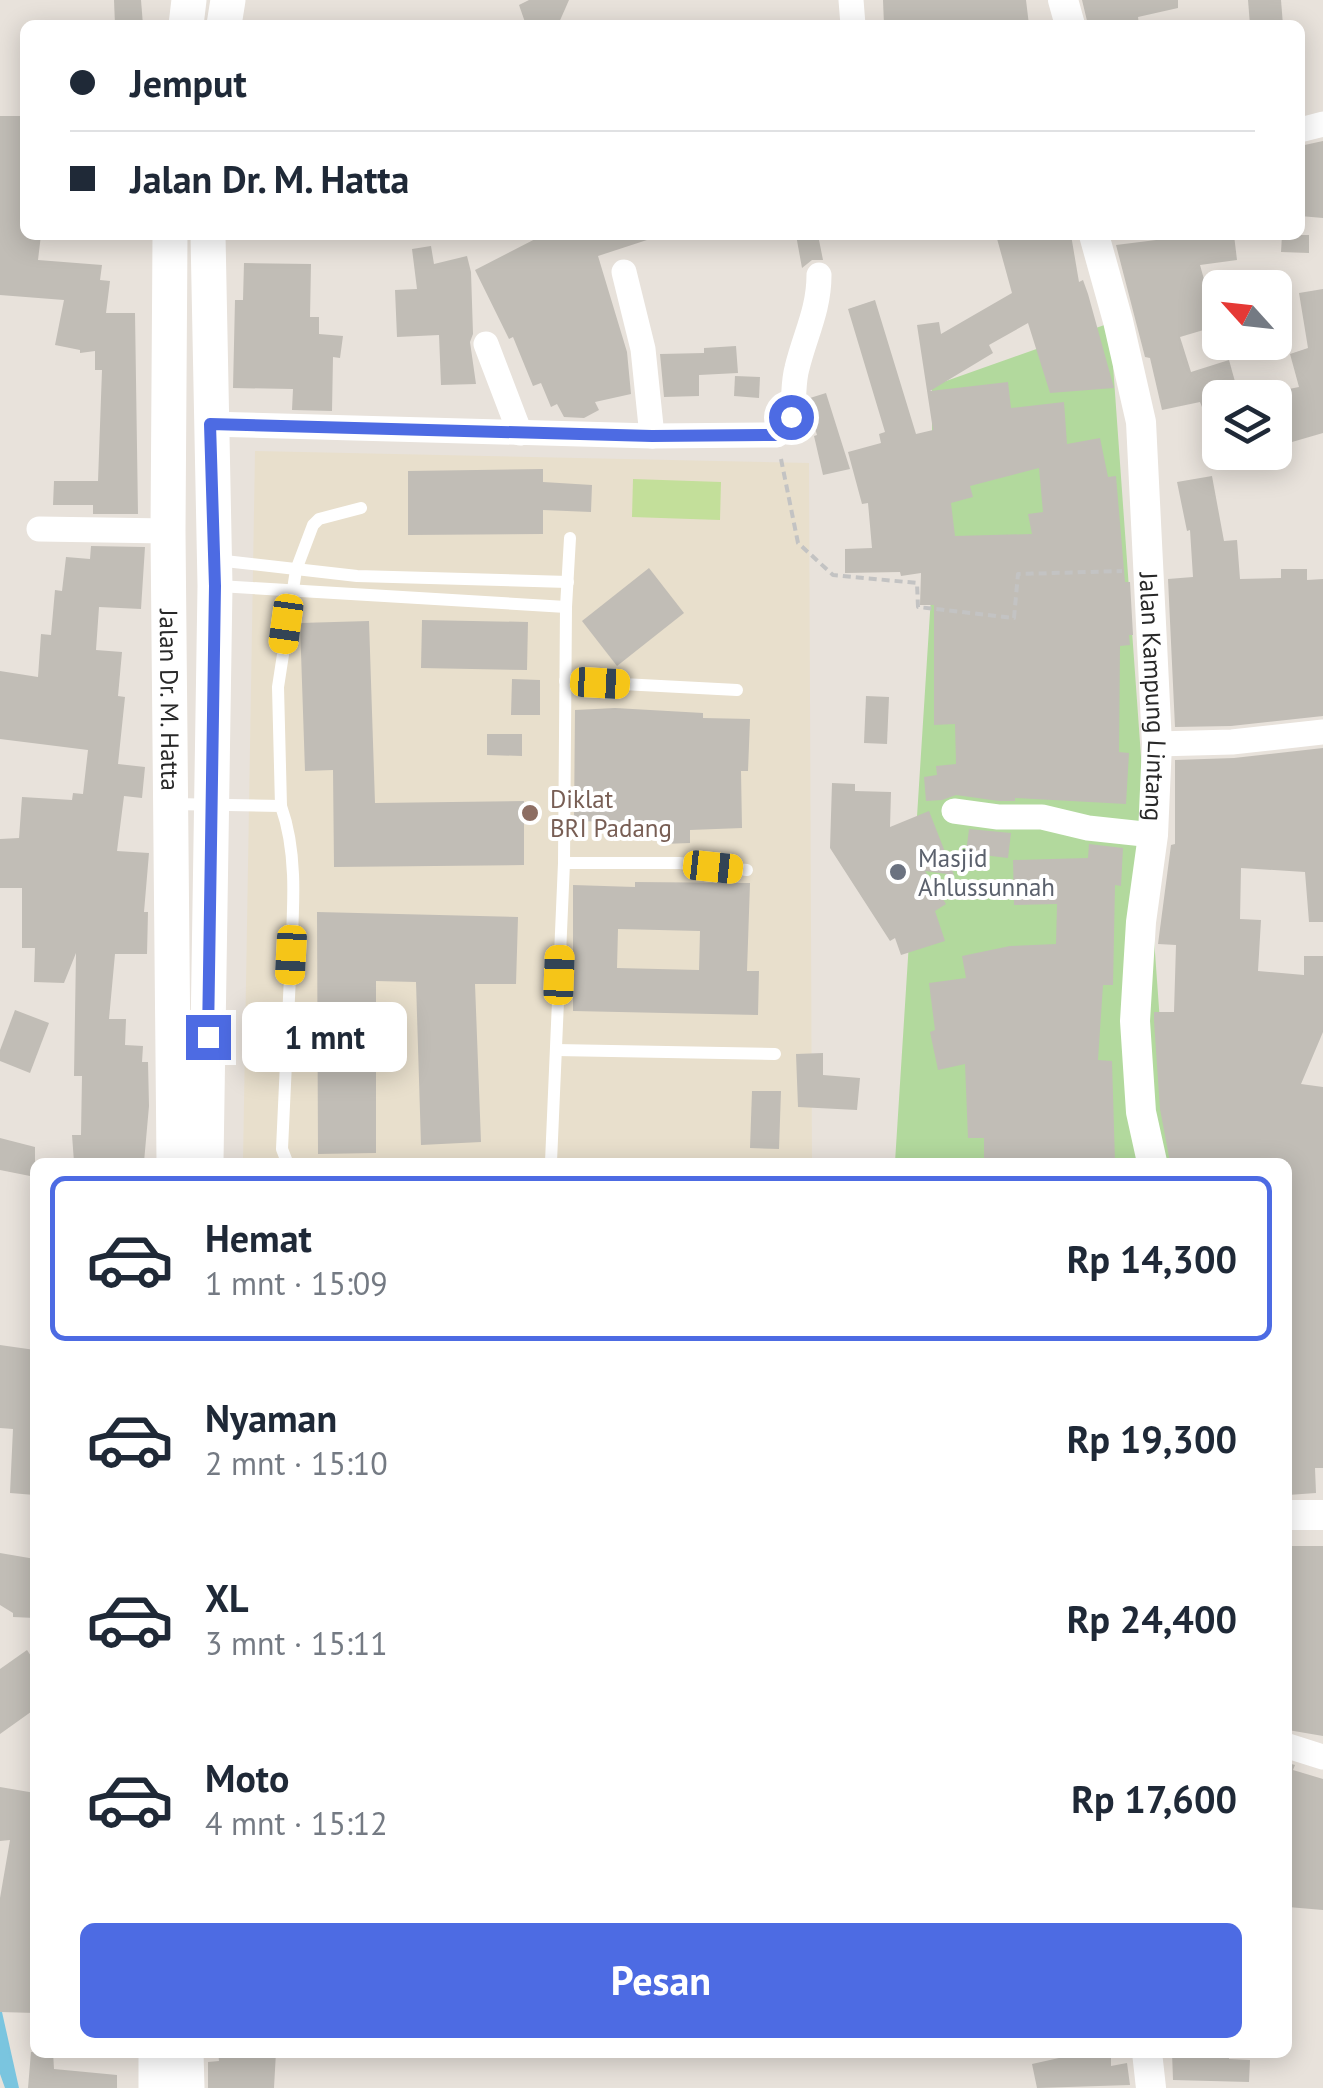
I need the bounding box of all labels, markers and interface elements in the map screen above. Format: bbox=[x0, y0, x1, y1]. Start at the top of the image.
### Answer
text: Jemput bbox=[130, 58, 247, 107]
text: Jalan Dr. M. Hatta bbox=[130, 154, 409, 203]
north arrow bbox=[1202, 270, 1292, 360]
map controls bbox=[1202, 270, 1292, 470]
button: layers bbox=[1202, 380, 1292, 470]
route start bbox=[769, 395, 814, 440]
street label: Jalan Kampung Lintang bbox=[1132, 571, 1173, 822]
car bbox=[267, 592, 305, 656]
street label: Jalan Dr. M. Hatta bbox=[153, 608, 186, 791]
car bbox=[569, 666, 631, 700]
place label: Diklat BRI Padang bbox=[550, 783, 672, 844]
marker: Diklat BRI Padang bbox=[519, 802, 541, 824]
place label: Masjid Ahlussunnah bbox=[918, 842, 1055, 903]
car bbox=[682, 849, 744, 885]
marker: Masjid Ahlussunnah bbox=[887, 861, 909, 883]
car bbox=[274, 924, 308, 986]
car bbox=[543, 944, 575, 1006]
callout: 1 mnt bbox=[243, 1002, 408, 1072]
route end bbox=[186, 1015, 231, 1060]
text: 1 mnt bbox=[284, 1016, 365, 1058]
text: Hemat bbox=[205, 1213, 312, 1262]
icon: car bbox=[85, 1214, 175, 1304]
text: Rp 14,300 bbox=[1067, 1234, 1237, 1283]
text: 1 mnt · 15:09 bbox=[205, 1262, 388, 1304]
text: Nyaman bbox=[205, 1393, 337, 1442]
icon: car bbox=[85, 1394, 175, 1484]
text: Rp 19,300 bbox=[1067, 1414, 1237, 1463]
text: 2 mnt · 15:10 bbox=[205, 1442, 388, 1484]
text: XL bbox=[205, 1573, 249, 1622]
icon: car bbox=[85, 1574, 175, 1664]
text: Rp 24,400 bbox=[1067, 1594, 1237, 1643]
text: 3 mnt · 15:11 bbox=[205, 1622, 388, 1664]
text: Moto bbox=[205, 1753, 289, 1802]
icon: car bbox=[85, 1754, 175, 1844]
text: Rp 17,600 bbox=[1071, 1774, 1237, 1823]
text: 4 mnt · 15:12 bbox=[205, 1802, 388, 1844]
button: Pesan bbox=[80, 1923, 1242, 2038]

